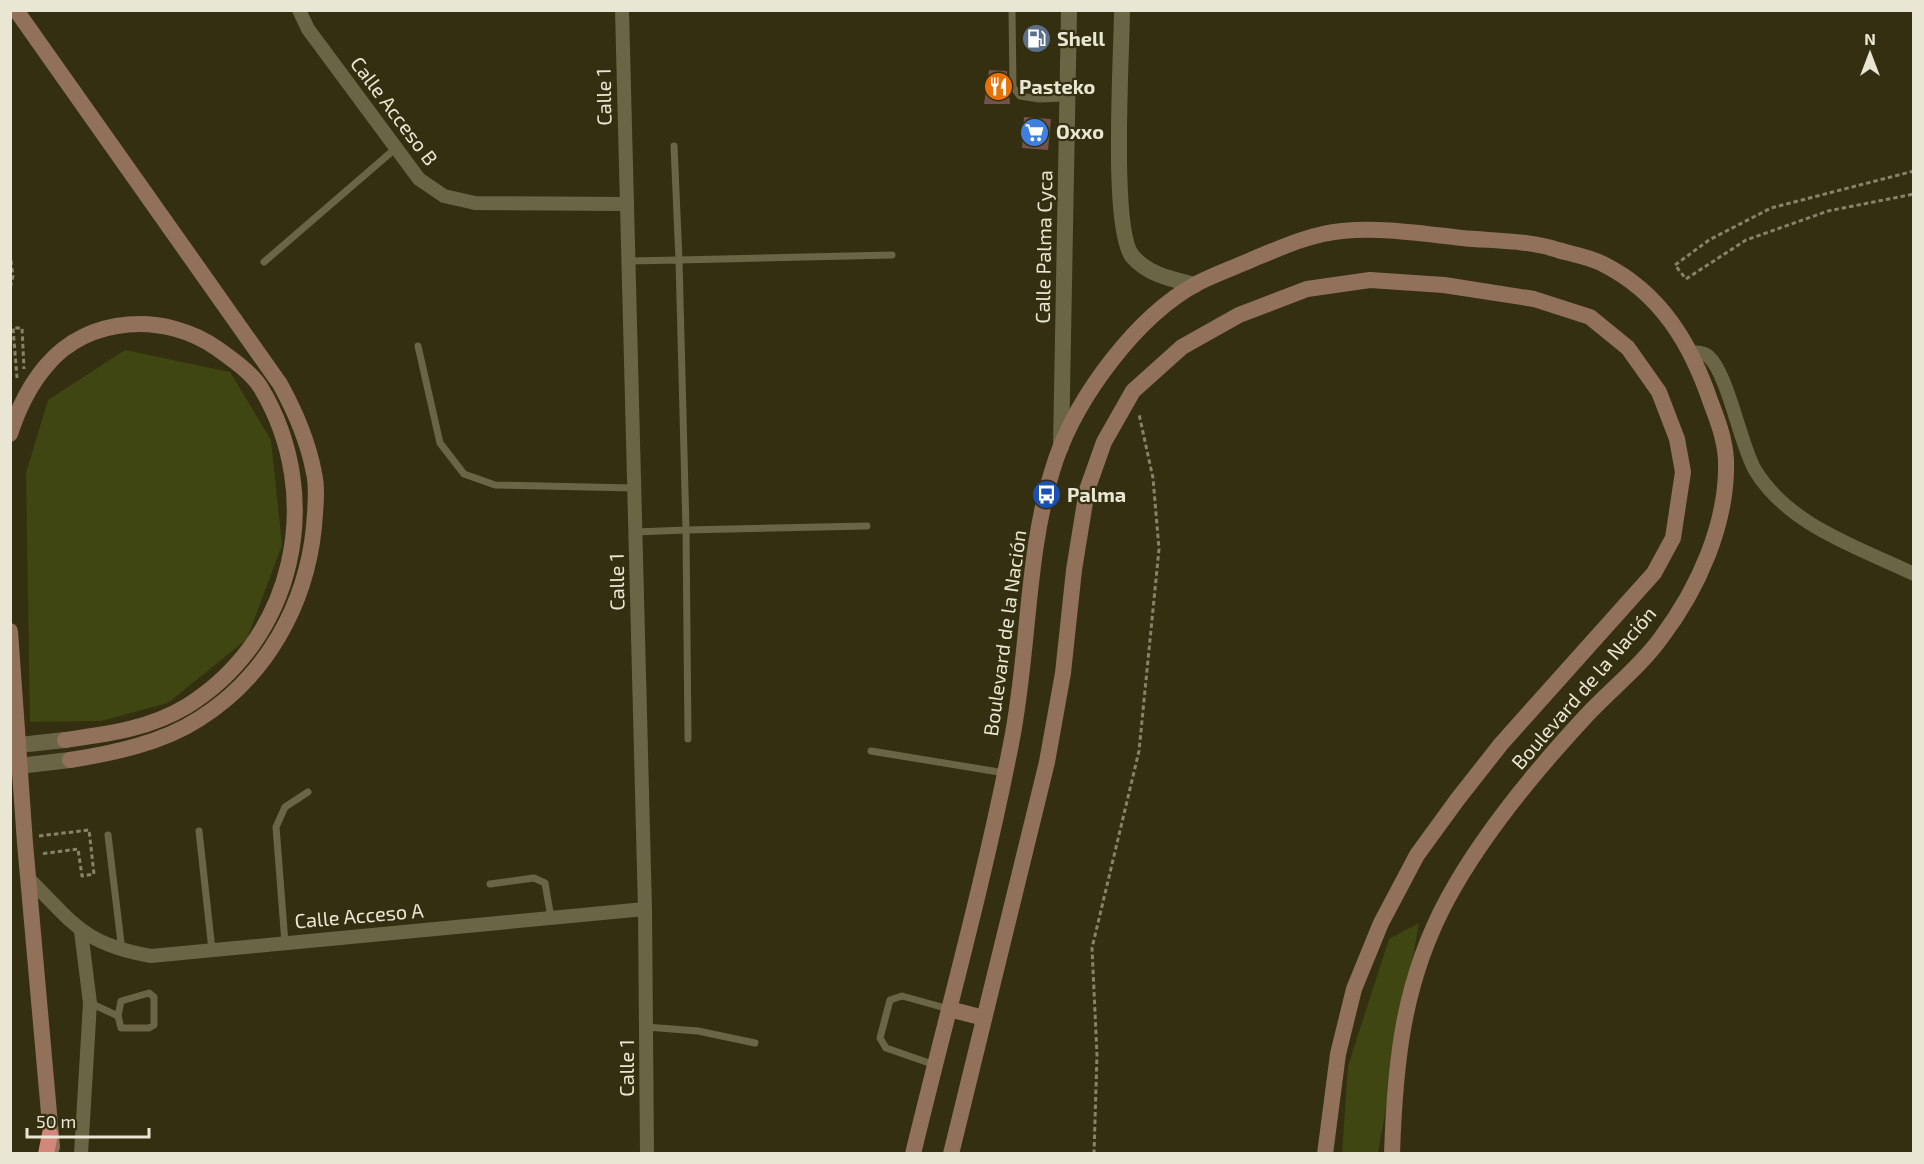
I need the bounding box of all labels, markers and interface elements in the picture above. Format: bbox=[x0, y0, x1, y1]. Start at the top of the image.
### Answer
fuel station icon: Shell bbox=[1020, 23, 1052, 55]
north arrow bbox=[1840, 24, 1900, 84]
place label: Shell bbox=[1057, 26, 1106, 50]
text: N bbox=[1864, 29, 1876, 48]
street label: Calle Acceso B bbox=[346, 51, 443, 169]
street label: Calle 1 bbox=[591, 68, 615, 126]
restaurant icon: Pasteko bbox=[982, 71, 1014, 103]
place label: Pasteko bbox=[1019, 74, 1095, 98]
supermarket icon: Oxxo bbox=[1019, 116, 1051, 148]
place label: Oxxo bbox=[1056, 119, 1104, 143]
street label: Calle Palma Cyca bbox=[1030, 170, 1056, 324]
bus stop icon: Palma bbox=[1030, 479, 1062, 511]
place label: Palma bbox=[1067, 482, 1126, 506]
street label: Boulevard de la Nación bbox=[978, 528, 1030, 737]
street label: Calle 1 bbox=[604, 553, 628, 611]
street label: Boulevard de la Nación bbox=[1506, 601, 1660, 774]
street label: Calle Acceso A bbox=[293, 897, 425, 933]
street label: Calle 1 bbox=[614, 1039, 638, 1097]
scale bar bbox=[27, 1101, 148, 1139]
text: 50 m bbox=[36, 1110, 76, 1132]

